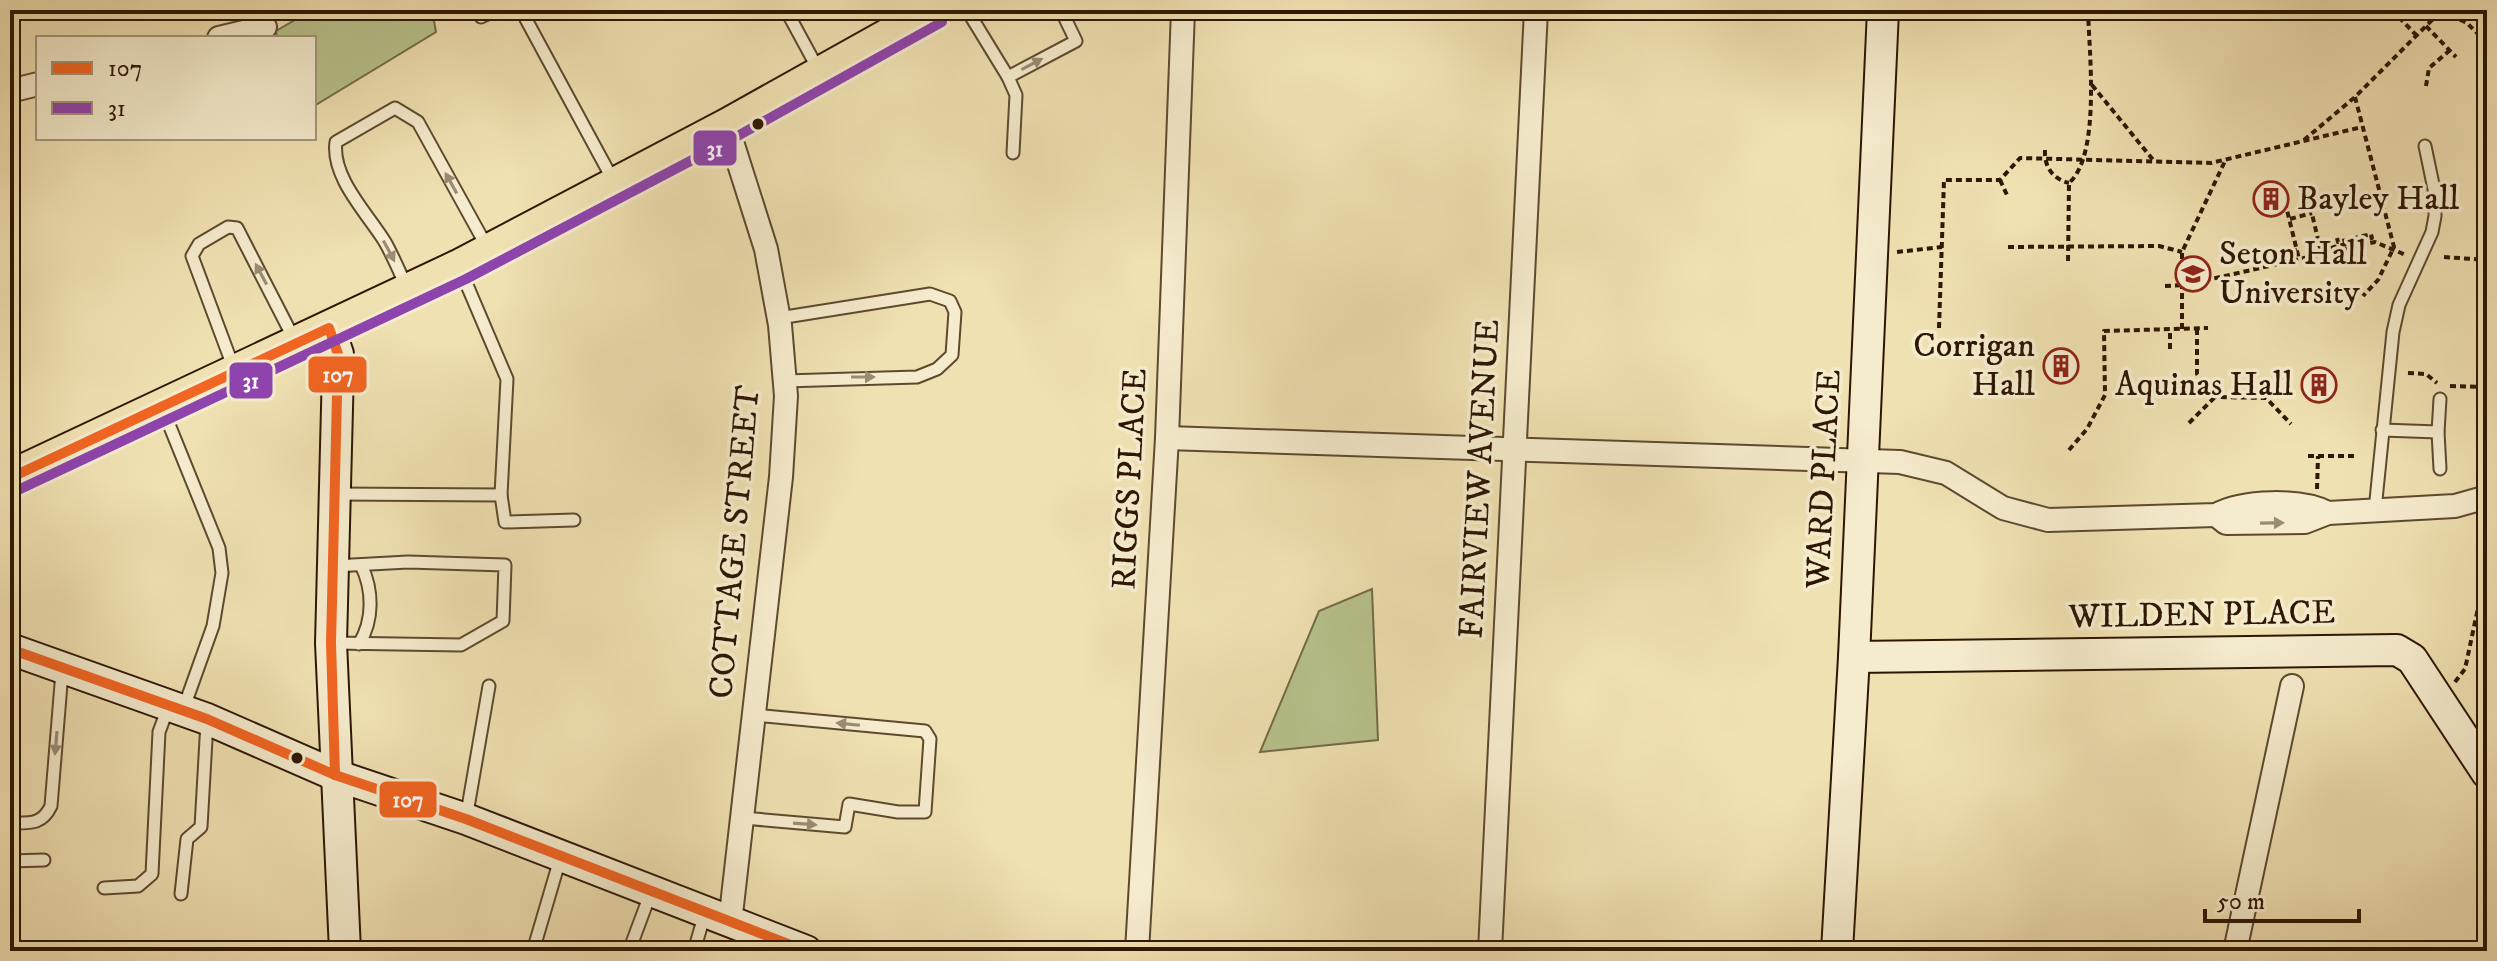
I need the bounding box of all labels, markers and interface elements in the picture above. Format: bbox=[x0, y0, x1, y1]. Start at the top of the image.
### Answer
legend bbox=[36, 36, 316, 140]
text: 107 bbox=[108, 54, 142, 84]
one-way arrow bbox=[1021, 58, 1043, 72]
text: 31 bbox=[108, 94, 126, 124]
unlabelled marker bbox=[750, 116, 766, 132]
line badge: 31 bbox=[692, 129, 738, 167]
text: 31 bbox=[707, 136, 723, 163]
one-way arrow bbox=[444, 172, 458, 194]
place label: Bayley Hall bbox=[2297, 178, 2460, 220]
building icon: Bayley Hall bbox=[2252, 180, 2290, 218]
place label: Seton Hall University bbox=[2219, 233, 2368, 314]
one-way arrow bbox=[382, 239, 395, 262]
school or university icon: Seton Hall University bbox=[2174, 255, 2212, 293]
one-way arrow bbox=[255, 263, 269, 285]
street label: FAIRVIEW AVENUE bbox=[1451, 318, 1509, 640]
place label: Corrigan Hall bbox=[1913, 325, 2036, 406]
building icon: Corrigan Hall bbox=[2042, 347, 2080, 385]
line badge: 107 bbox=[307, 355, 368, 394]
line badge: 31 bbox=[228, 361, 274, 400]
text: 107 bbox=[322, 362, 354, 389]
place label: Aquinas Hall bbox=[2115, 364, 2294, 406]
building icon: Aquinas Hall bbox=[2300, 366, 2338, 404]
street label: RIGGS PLACE bbox=[1103, 367, 1157, 591]
text: 31 bbox=[243, 368, 259, 395]
street label: WARD PLACE bbox=[1797, 368, 1851, 591]
one-way arrow bbox=[851, 371, 876, 383]
street label: COTTAGE STREET bbox=[700, 383, 770, 700]
one-way arrow bbox=[2260, 516, 2285, 529]
street label: WILDEN PLACE bbox=[2067, 592, 2336, 638]
one-way arrow bbox=[835, 717, 860, 730]
one-way arrow bbox=[49, 731, 62, 756]
unlabelled marker bbox=[289, 750, 305, 766]
line badge: 107 bbox=[378, 780, 438, 819]
text: 107 bbox=[392, 787, 424, 814]
one-way arrow bbox=[793, 818, 818, 831]
scale bar bbox=[2205, 873, 2359, 923]
text: 50 m bbox=[2217, 887, 2265, 917]

